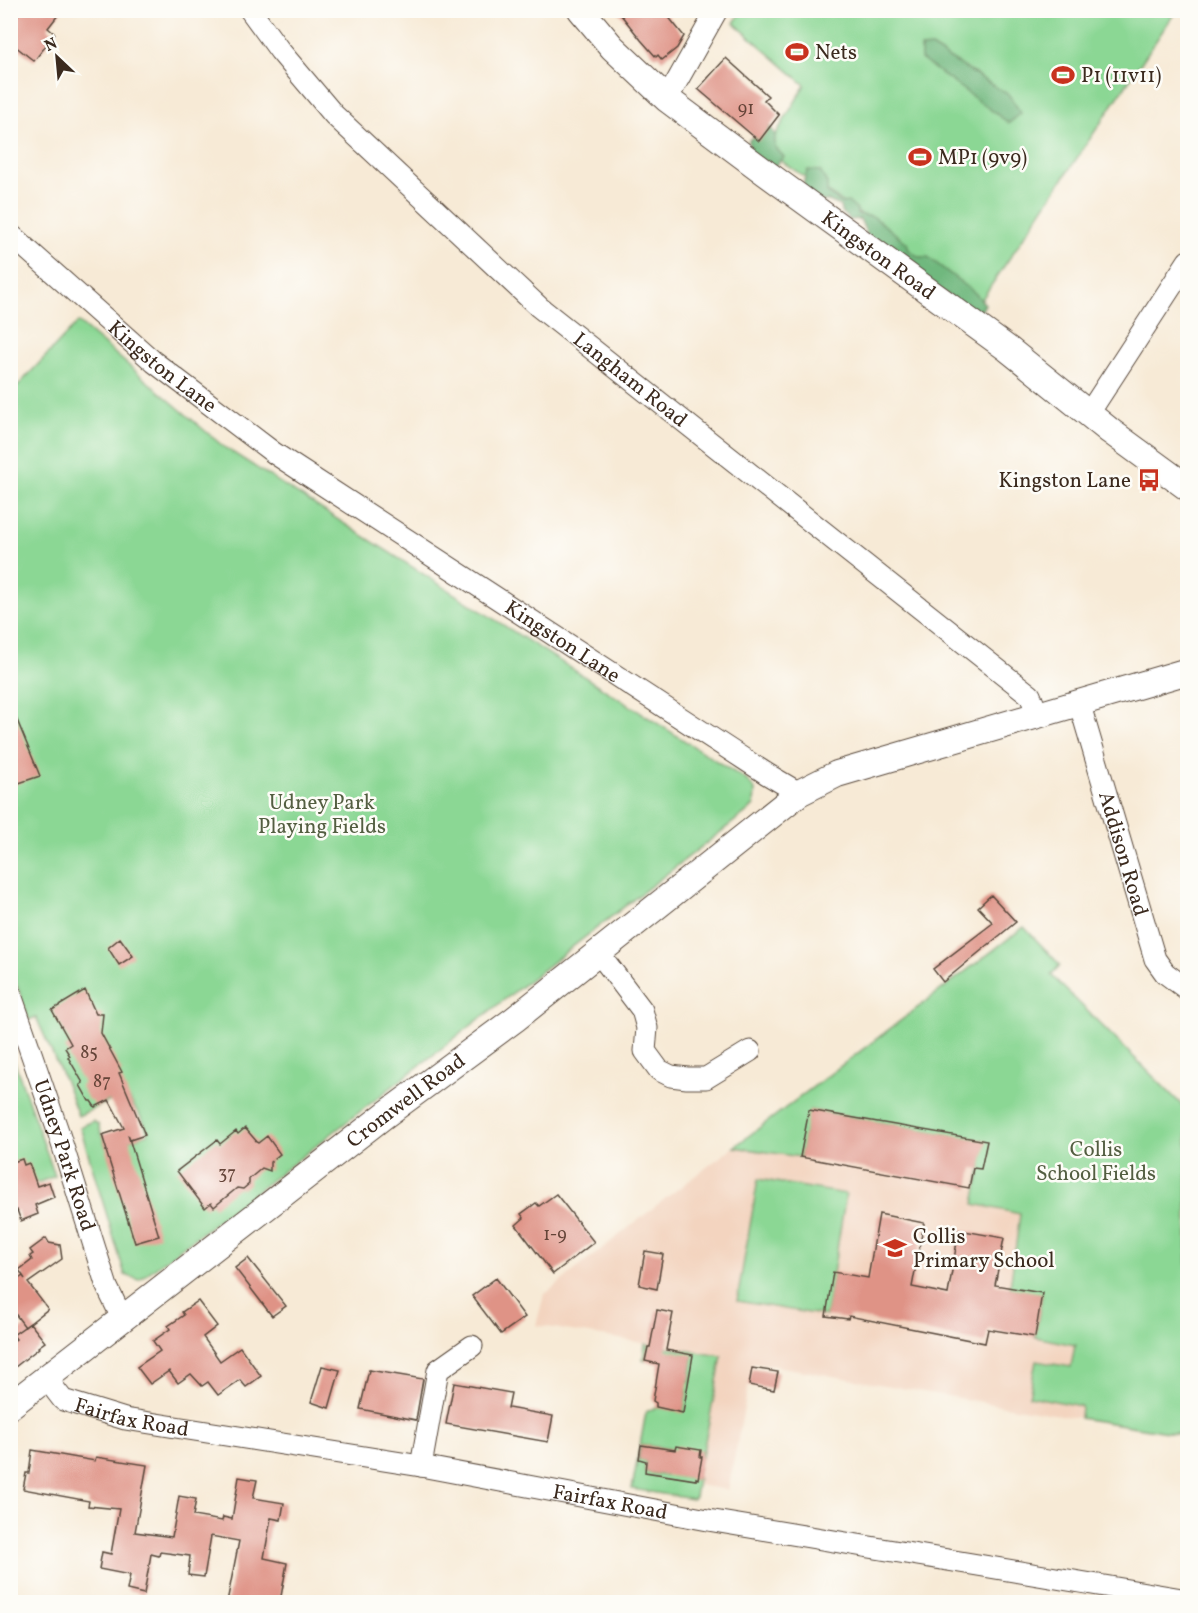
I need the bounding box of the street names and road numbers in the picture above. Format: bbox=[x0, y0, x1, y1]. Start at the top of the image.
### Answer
street label: Kingston Road bbox=[815, 205, 941, 308]
street label: Kingston Lane bbox=[101, 314, 222, 421]
street label: Langham Road bbox=[566, 326, 693, 435]
street label: Kingston Lane bbox=[499, 594, 626, 691]
street label: Addison Road bbox=[1090, 788, 1155, 920]
street label: Cromwell Road bbox=[341, 1047, 472, 1156]
street label: Udney Park Road bbox=[25, 1076, 102, 1235]
street label: Fairfax Road bbox=[71, 1391, 191, 1445]
street label: Fairfax Road bbox=[550, 1478, 670, 1528]

